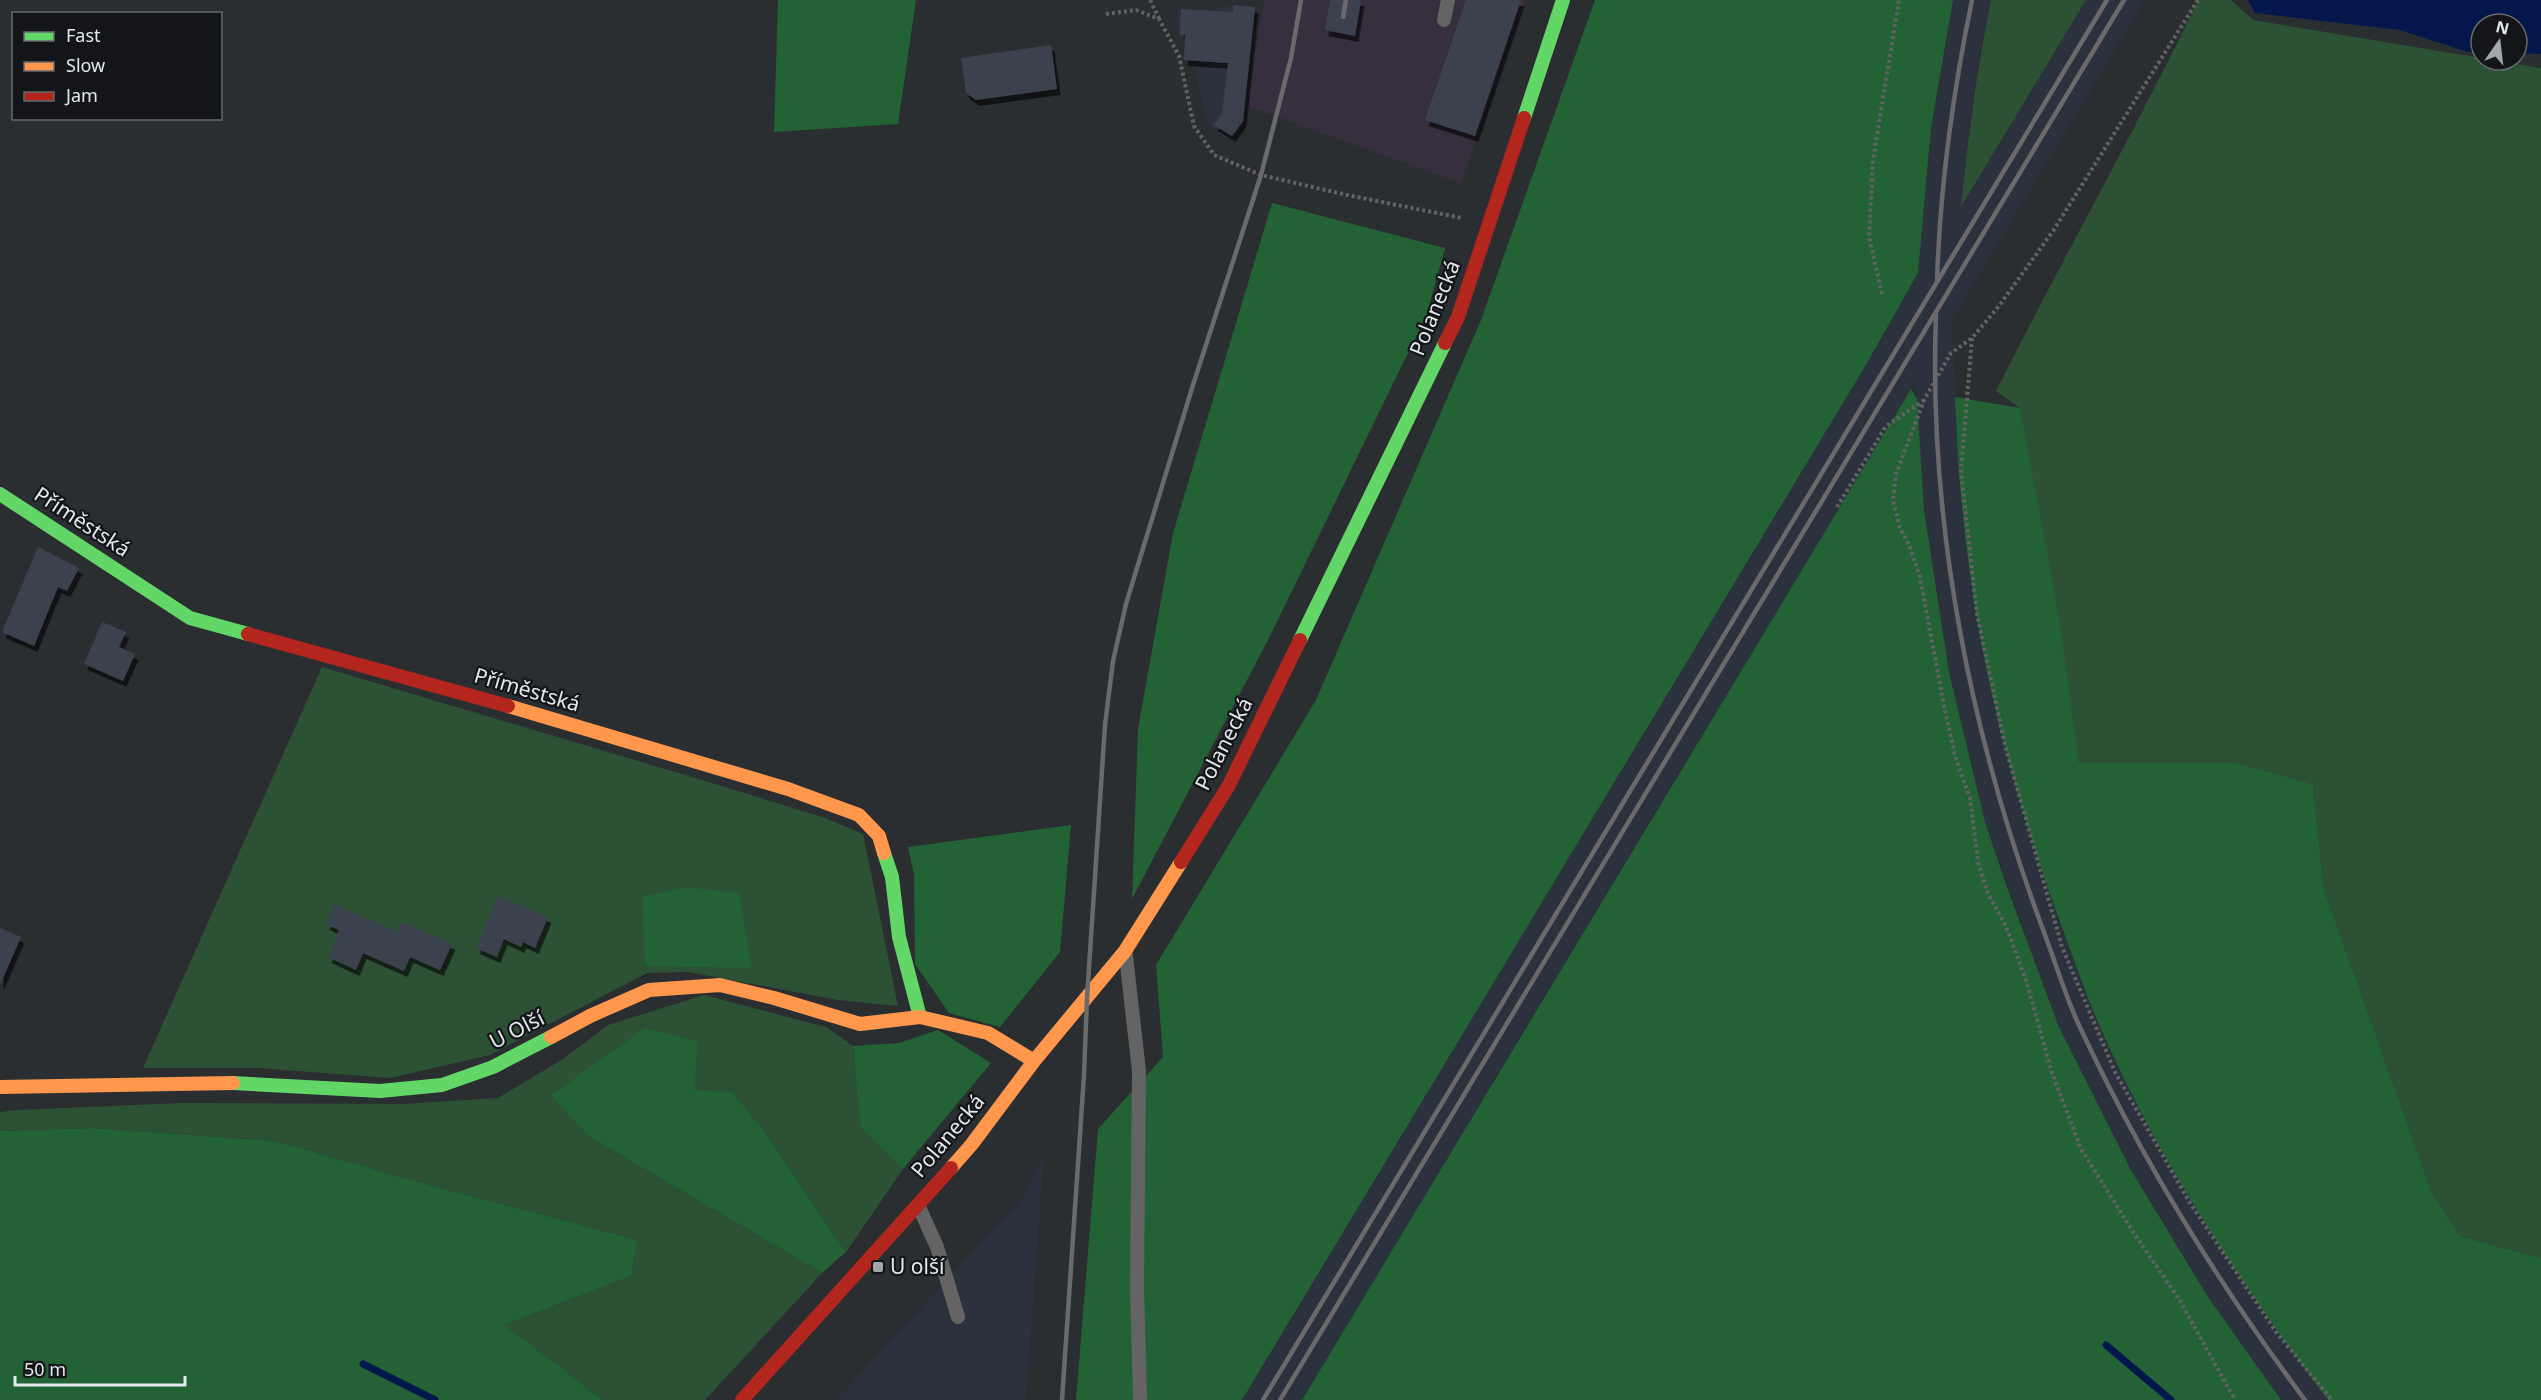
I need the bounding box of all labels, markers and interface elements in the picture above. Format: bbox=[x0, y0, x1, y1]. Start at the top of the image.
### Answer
legend bbox=[12, 12, 222, 120]
north arrow bbox=[2469, 12, 2529, 72]
text: N bbox=[2494, 15, 2512, 40]
text: Fast bbox=[66, 23, 101, 47]
text: Slow bbox=[66, 53, 105, 77]
text: Jam bbox=[64, 83, 98, 107]
street label: Polanecká bbox=[1402, 256, 1466, 359]
street label: Příměstská bbox=[29, 480, 136, 563]
street label: Příměstská bbox=[471, 661, 584, 718]
street label: Polanecká bbox=[1188, 692, 1258, 795]
street label: U Olší bbox=[484, 1003, 549, 1055]
street label: Polanecká bbox=[904, 1088, 990, 1183]
place label: U olší bbox=[890, 1252, 945, 1280]
marker: U olší bbox=[871, 1260, 885, 1274]
scale bar bbox=[15, 1349, 184, 1387]
text: 50 m bbox=[24, 1357, 66, 1381]

